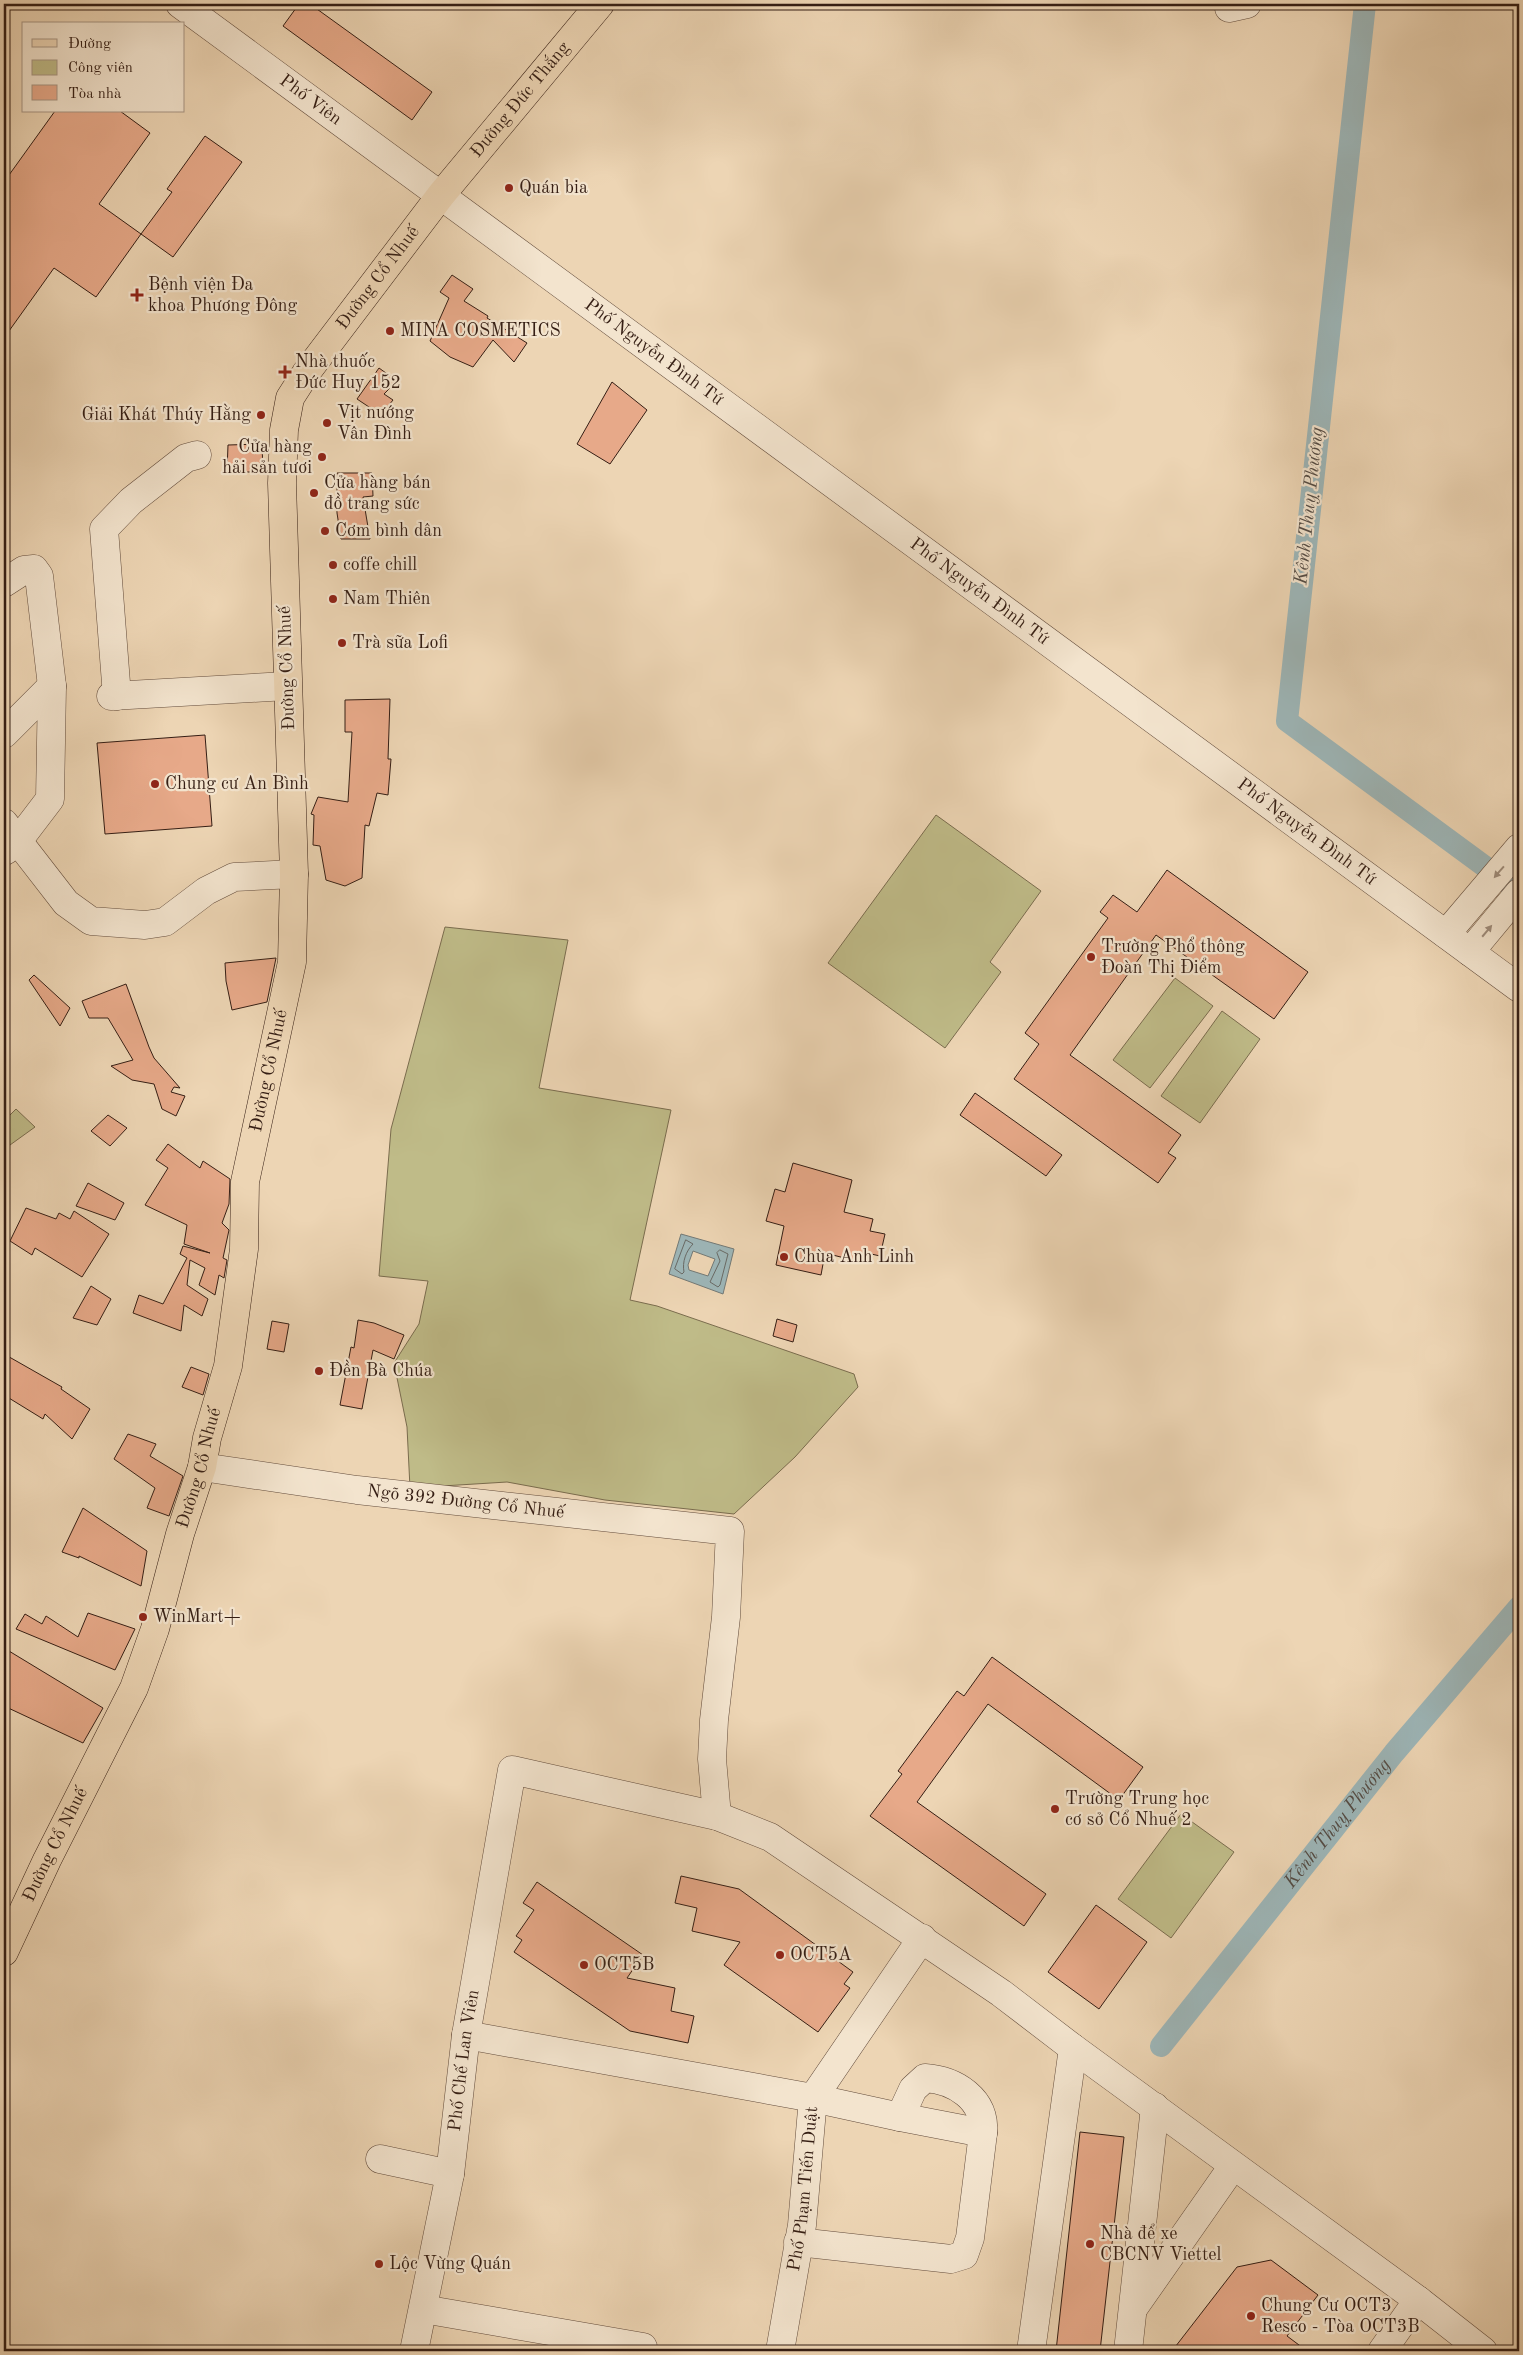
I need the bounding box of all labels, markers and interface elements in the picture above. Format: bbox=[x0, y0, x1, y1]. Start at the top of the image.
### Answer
legend bbox=[22, 22, 185, 112]
text: Đường bbox=[68, 37, 111, 52]
street label: Đường Đức Thắng bbox=[467, 38, 574, 161]
text: Công viên bbox=[68, 61, 133, 76]
street label: Phố Viên bbox=[276, 71, 345, 129]
text: Tòa nhà bbox=[68, 87, 122, 102]
place label: Quán bia bbox=[519, 179, 588, 197]
marker: Quán bia bbox=[503, 182, 515, 194]
street label: Đường Cổ Nhuế bbox=[333, 221, 424, 333]
place label: Bệnh viện Đa khoa Phương Đông bbox=[148, 276, 298, 315]
marker: Bệnh viện Đa khoa Phương Đông bbox=[130, 288, 144, 302]
street label: Phố Nguyễn Đình Tứ bbox=[581, 295, 727, 409]
place label: MINA COSMETICS bbox=[400, 322, 561, 340]
marker: MINA COSMETICS bbox=[384, 325, 396, 337]
place label: Nhà thuốc Đức Huy 152 bbox=[295, 352, 401, 392]
marker: Nhà thuốc Đức Huy 152 bbox=[279, 366, 291, 378]
place label: Giải Khát Thúy Hằng bbox=[81, 403, 251, 424]
place label: Vịt nướng Vân Đình bbox=[337, 404, 414, 443]
marker: Giải Khát Thúy Hằng bbox=[255, 409, 267, 421]
marker: Vịt nướng Vân Đình bbox=[321, 417, 333, 429]
water label: Kênh Thuỵ Phương bbox=[1292, 426, 1328, 587]
place label: Cửa hàng hải sản tươi bbox=[222, 438, 312, 477]
marker: Cửa hàng hải sản tươi bbox=[316, 451, 328, 463]
place label: Cửa hàng bán đồ trang sức bbox=[324, 474, 431, 513]
marker: Cửa hàng bán đồ trang sức bbox=[308, 487, 320, 499]
place label: Cơm bình dân bbox=[335, 522, 442, 540]
marker: Cơm bình dân bbox=[319, 525, 331, 537]
street label: Phố Nguyễn Đình Tứ bbox=[907, 535, 1052, 648]
place label: coffe chill bbox=[343, 556, 417, 574]
marker: coffe chill bbox=[327, 559, 339, 571]
place label: Nam Thiên bbox=[343, 590, 431, 608]
marker: Nam Thiên bbox=[327, 593, 339, 605]
street label: Đường Cổ Nhuế bbox=[274, 604, 298, 731]
place label: Trà sữa Lofi bbox=[352, 634, 448, 652]
marker: Trà sữa Lofi bbox=[336, 637, 348, 649]
place label: Chung cư An Bình bbox=[165, 775, 309, 793]
street label: Phố Nguyễn Đình Tứ bbox=[1234, 775, 1380, 889]
marker: Chung cư An Bình bbox=[149, 778, 161, 790]
one-way arrow bbox=[1494, 866, 1505, 878]
one-way arrow bbox=[1481, 925, 1492, 938]
place label: Trường Phổ thông Đoàn Thị Điểm bbox=[1101, 936, 1245, 977]
marker: Trường Phổ thông Đoàn Thị Điểm bbox=[1085, 951, 1097, 963]
street label: Đường Cổ Nhuế bbox=[247, 1006, 291, 1133]
place label: Chùa Anh Linh bbox=[794, 1248, 914, 1266]
marker: Chùa Anh Linh bbox=[778, 1251, 790, 1263]
place label: Đền Bà Chúa bbox=[329, 1359, 433, 1380]
marker: Đền Bà Chúa bbox=[313, 1365, 325, 1377]
street label: Đường Cổ Nhuế bbox=[173, 1404, 225, 1531]
street label: Ngõ 392 Đường Cổ Nhuế bbox=[366, 1482, 567, 1522]
place label: WinMart+ bbox=[153, 1608, 241, 1626]
marker: WinMart+ bbox=[137, 1611, 149, 1623]
water label: Kênh Thuỵ Phương bbox=[1280, 1756, 1395, 1893]
street label: Đường Cổ Nhuế bbox=[20, 1783, 92, 1904]
place label: Trường Trung học cơ sở Cổ Nhuế 2 bbox=[1065, 1790, 1209, 1829]
marker: Trường Trung học cơ sở Cổ Nhuế 2 bbox=[1049, 1803, 1061, 1815]
place label: OCT5A bbox=[790, 1946, 852, 1964]
marker: OCT5A bbox=[774, 1949, 786, 1961]
place label: OCT5B bbox=[594, 1956, 654, 1974]
marker: OCT5B bbox=[578, 1959, 590, 1971]
street label: Phố Chế Lan Viên bbox=[446, 1988, 483, 2132]
street label: Phố Phạm Tiến Duật bbox=[785, 2106, 821, 2273]
place label: Nhà để xe CBCNV Viettel bbox=[1100, 2223, 1221, 2264]
marker: Nhà để xe CBCNV Viettel bbox=[1084, 2238, 1096, 2250]
place label: Lộc Vừng Quán bbox=[389, 2255, 511, 2273]
marker: Lộc Vừng Quán bbox=[373, 2258, 385, 2270]
place label: Chung Cư OCT3 Resco - Tòa OCT3B bbox=[1261, 2297, 1420, 2336]
marker: Chung Cư OCT3 Resco - Tòa OCT3B bbox=[1245, 2310, 1257, 2322]

